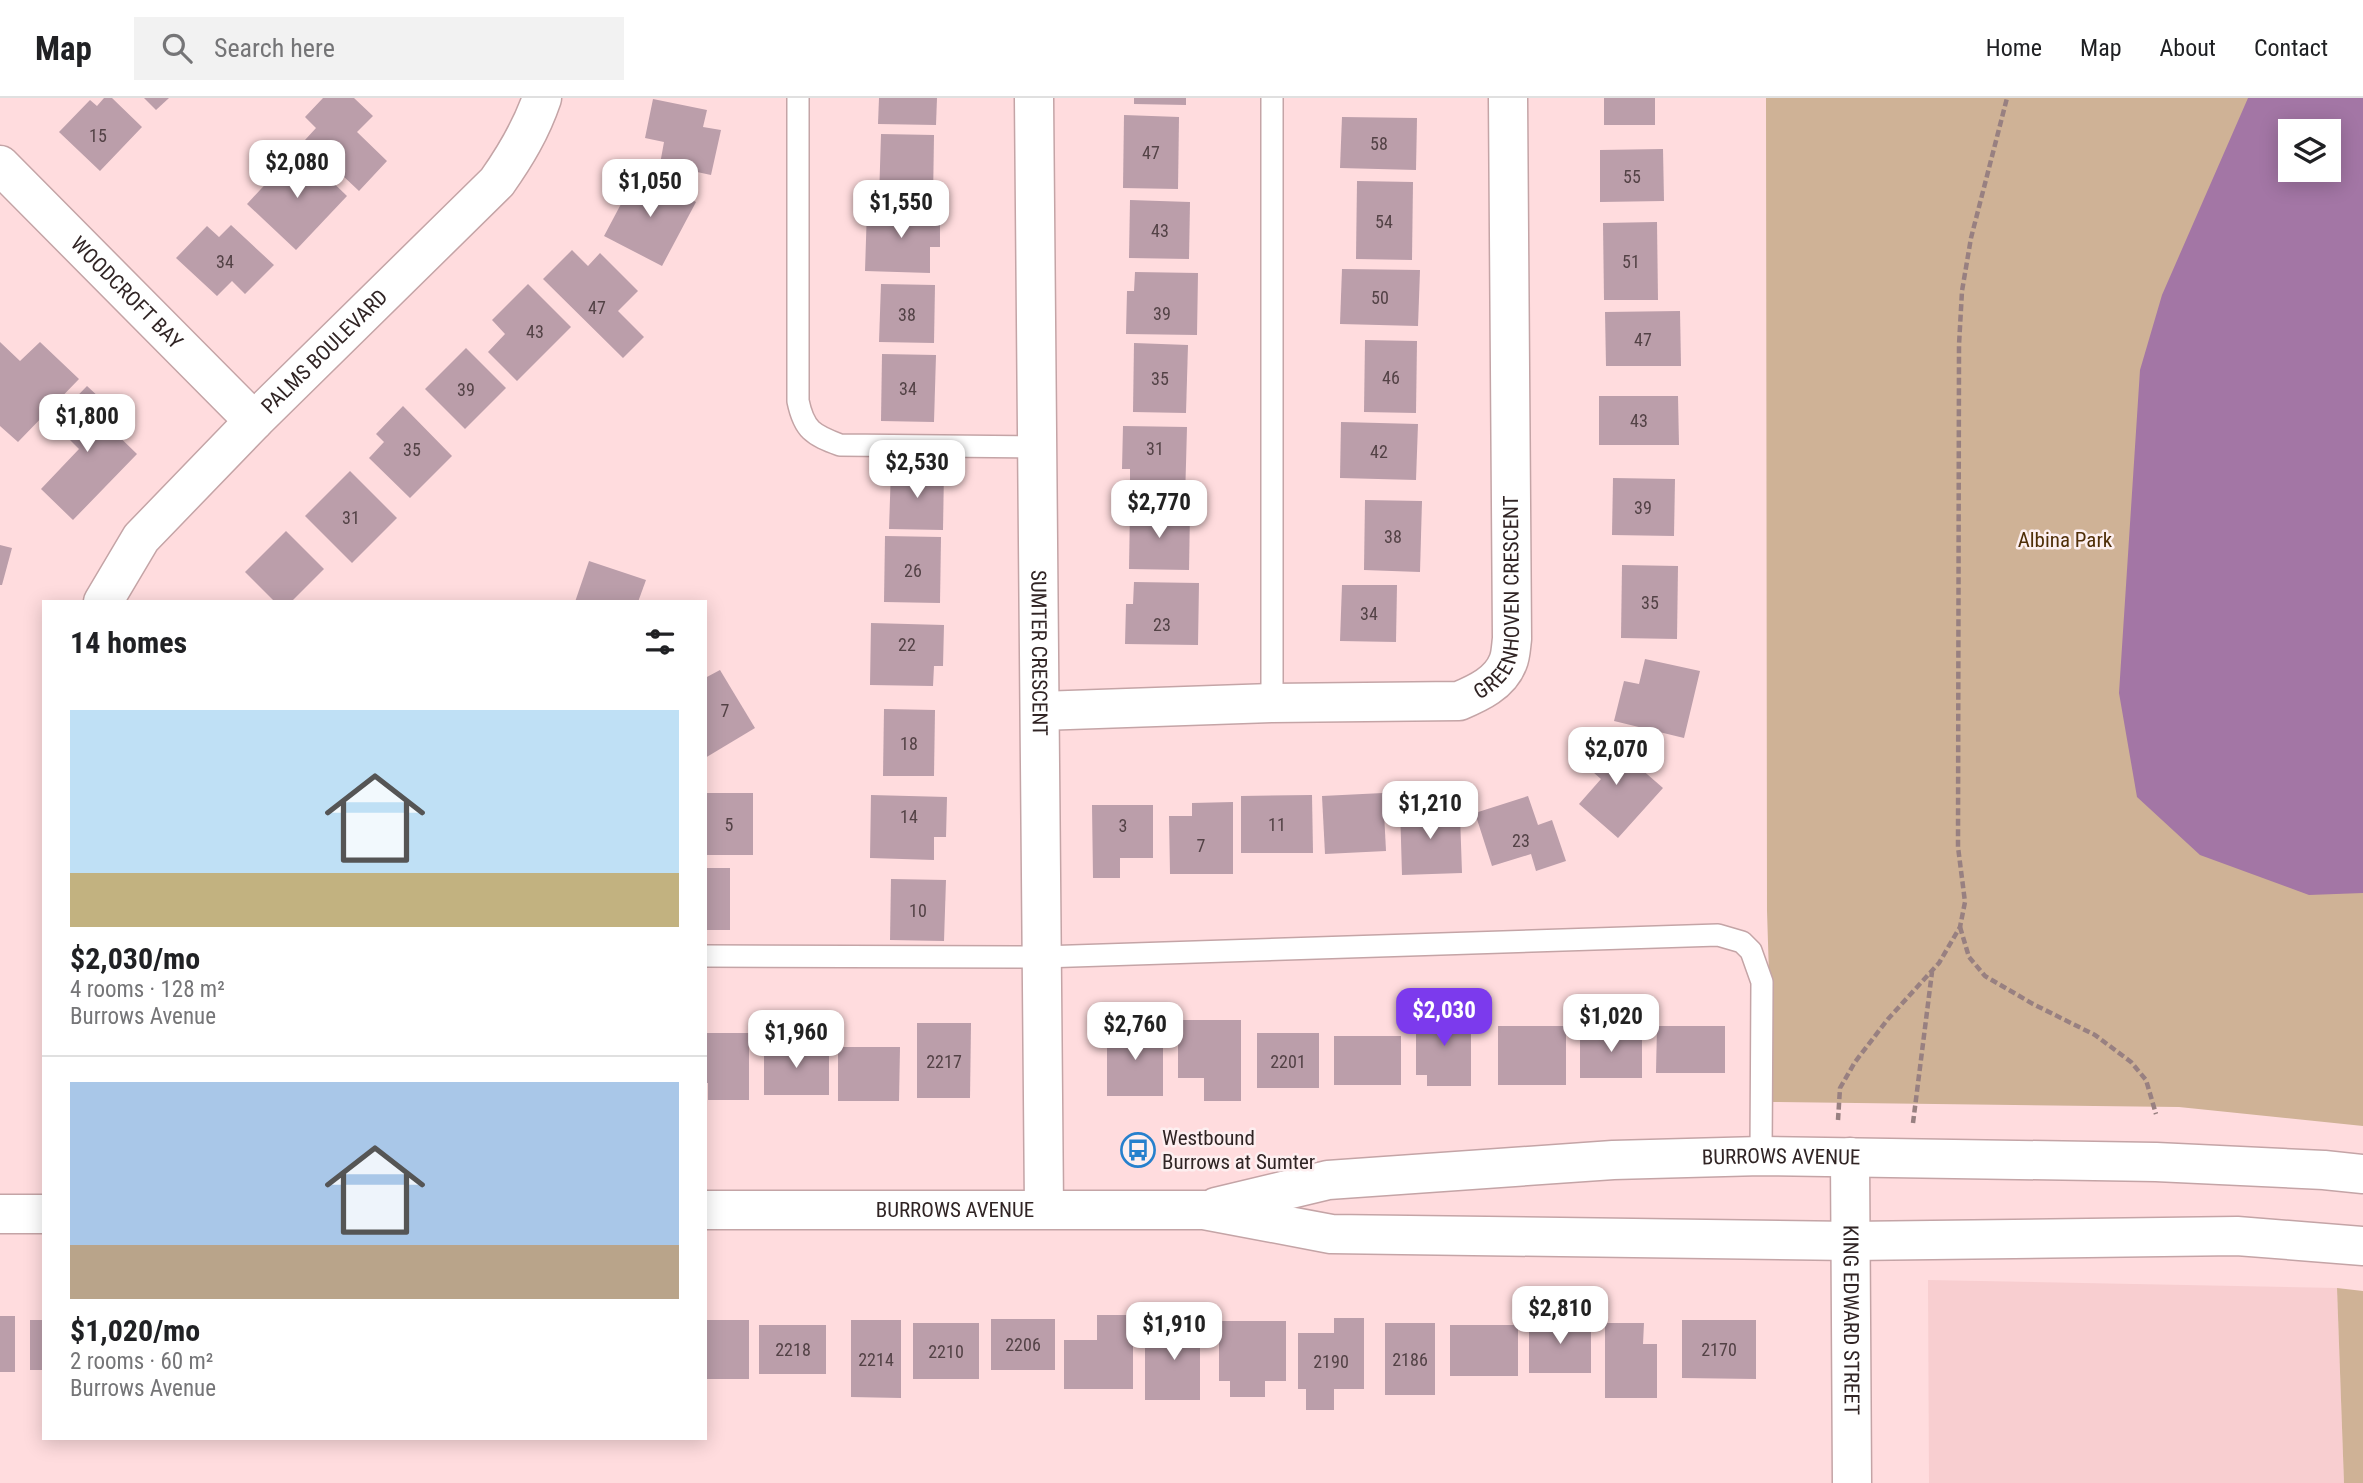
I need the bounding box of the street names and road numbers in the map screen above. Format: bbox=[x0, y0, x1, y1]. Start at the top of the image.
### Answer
street label: WOODCROFT BAY bbox=[66, 232, 188, 354]
street label: PALMS BOULEVARD bbox=[257, 285, 392, 419]
street label: GREENHOVEN CRESCENT bbox=[1470, 495, 1524, 704]
street label: SUMTER CRESCENT bbox=[1026, 570, 1052, 736]
street label: BURROWS AVENUE bbox=[1701, 1144, 1861, 1170]
street label: BURROWS AVENUE bbox=[876, 1198, 1034, 1222]
street label: KING EDWARD STREET bbox=[1838, 1225, 1864, 1415]

